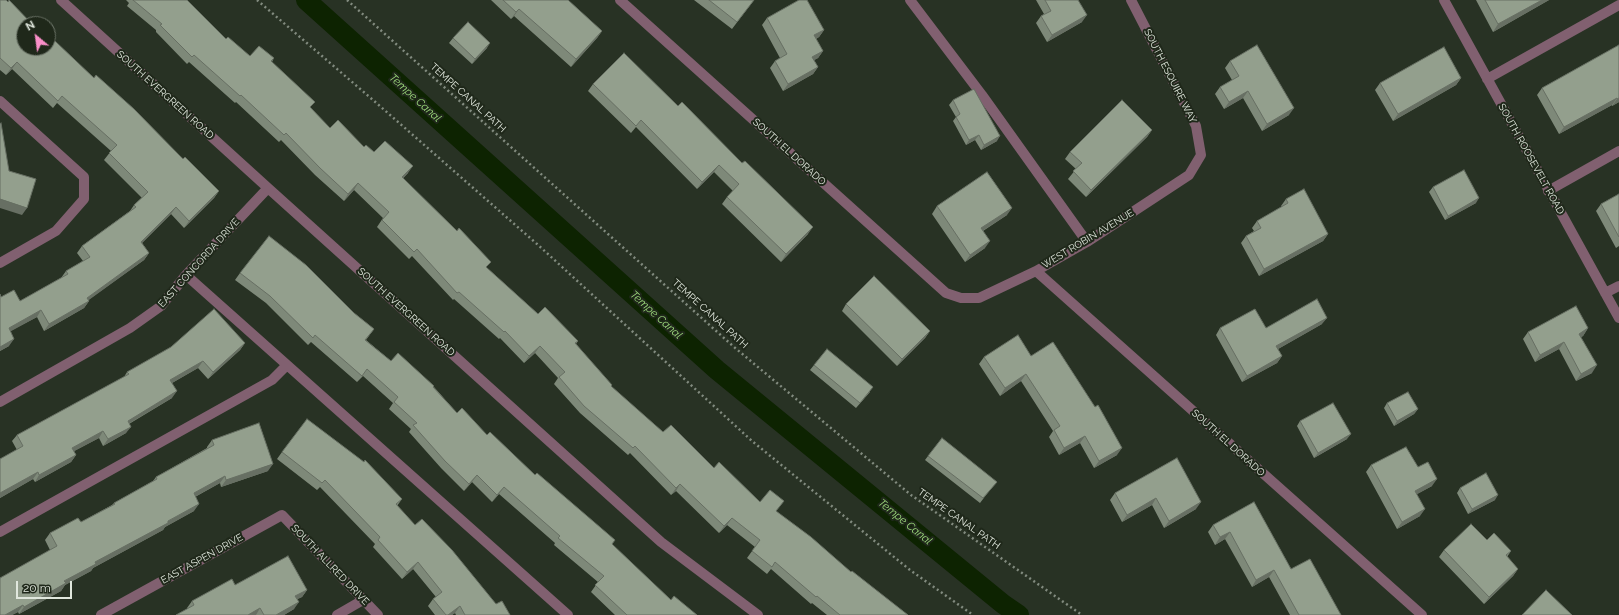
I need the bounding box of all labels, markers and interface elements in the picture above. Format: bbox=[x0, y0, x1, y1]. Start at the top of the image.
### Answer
north arrow bbox=[16, 16, 56, 56]
text: N bbox=[24, 18, 37, 34]
street label: SOUTH ESQUIRE WAY bbox=[1141, 27, 1199, 125]
street label: SOUTH EVERGREEN ROAD bbox=[114, 48, 216, 142]
street label: TEMPE CANAL PATH bbox=[428, 61, 508, 135]
water label: Tempe Canal bbox=[386, 71, 444, 125]
street label: SOUTH ROOSEVELT ROAD bbox=[1495, 102, 1567, 216]
street label: SOUTH EL DORADO bbox=[750, 116, 828, 188]
street label: WEST ROBIN AVENUE bbox=[1040, 207, 1136, 271]
street label: EAST CONCORDA DRIVE bbox=[156, 216, 242, 310]
street label: SOUTH EVERGREEN ROAD bbox=[355, 265, 457, 359]
street label: TEMPE CANAL PATH bbox=[670, 277, 750, 351]
water label: Tempe Canal bbox=[627, 288, 685, 342]
street label: SOUTH EL DORADO bbox=[1189, 407, 1267, 479]
street label: TEMPE CANAL PATH bbox=[916, 486, 1002, 552]
water label: Tempe Canal bbox=[875, 496, 935, 548]
street label: SOUTH ALLRED DRIVE bbox=[289, 522, 371, 608]
street label: EAST ASPEN DRIVE bbox=[159, 531, 245, 587]
scale bar bbox=[18, 573, 74, 599]
text: 20 m bbox=[23, 581, 51, 595]

